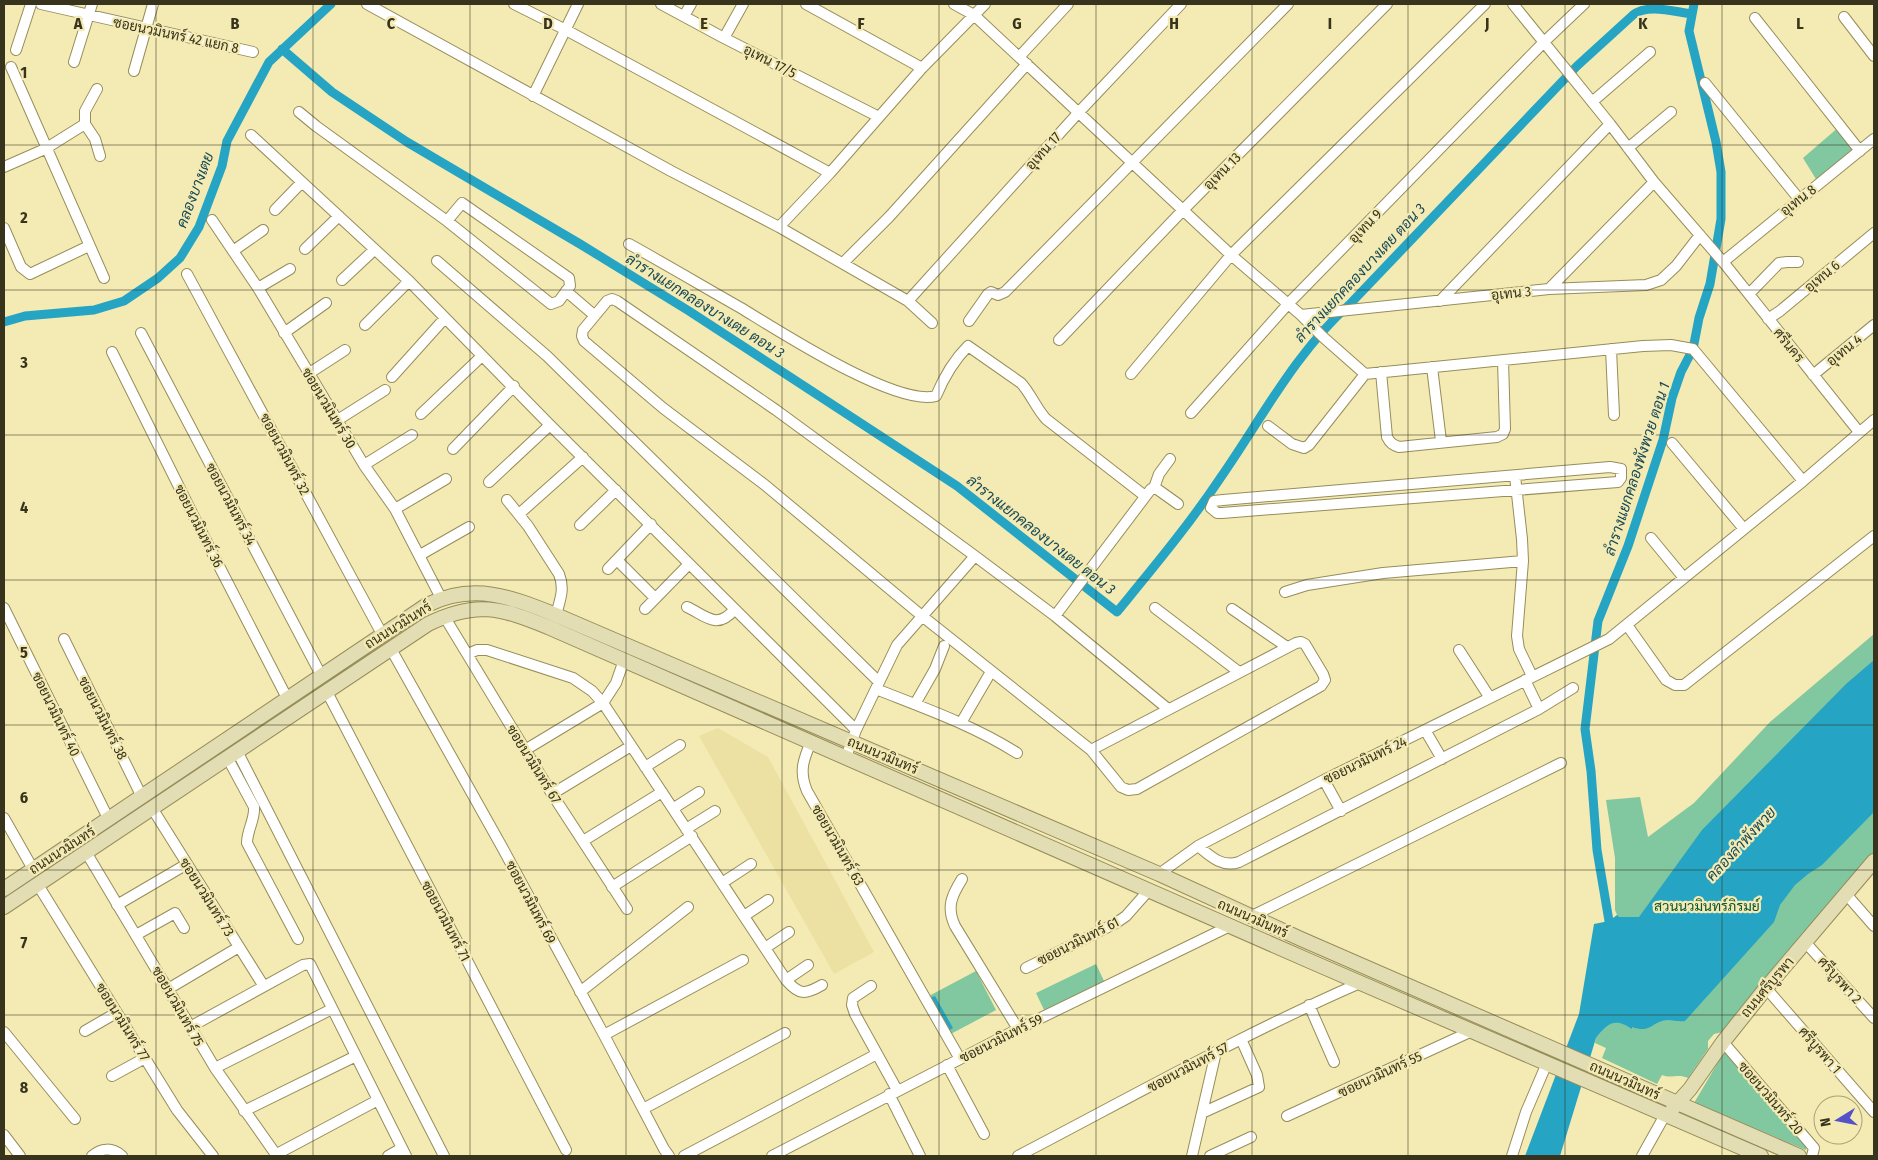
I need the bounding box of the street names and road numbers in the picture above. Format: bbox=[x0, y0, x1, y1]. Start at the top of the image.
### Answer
street label: ซอยนวมินทร์ 42 แยก 8 bbox=[111, 13, 241, 57]
street label: อุเทน 17/5 bbox=[740, 41, 799, 83]
street label: อุเทน 17 bbox=[1022, 129, 1066, 174]
street label: อุเทน 13 bbox=[1200, 149, 1245, 194]
street label: อุเทน 8 bbox=[1777, 181, 1820, 220]
street label: อุเทน 9 bbox=[1345, 206, 1386, 248]
street label: อุเทน 6 bbox=[1801, 257, 1844, 297]
street label: อุเทน 3 bbox=[1490, 283, 1532, 305]
street label: ศรีนคร bbox=[1770, 324, 1809, 366]
street label: อุเทน 4 bbox=[1823, 331, 1866, 371]
street label: ซอยนวมินทร์ 30 bbox=[298, 364, 360, 452]
street label: ซอยนวมินทร์ 32 bbox=[256, 410, 314, 498]
street label: ซอยนวมินทร์ 34 bbox=[202, 460, 260, 548]
street label: ซอยนวมินทร์ 36 bbox=[170, 481, 228, 571]
street label: ถนนนวมินทร์ bbox=[361, 597, 435, 653]
street label: ซอยนวมินทร์ 40 bbox=[28, 669, 84, 759]
street label: ซอยนวมินทร์ 38 bbox=[74, 673, 132, 763]
street label: ซอยนวมินทร์ 67 bbox=[503, 721, 566, 807]
street label: ถนนนวมินทร์ bbox=[845, 732, 921, 778]
street label: ซอยนวมินทร์ 24 bbox=[1320, 732, 1410, 788]
street label: ซอยนวมินทร์ 63 bbox=[807, 801, 869, 889]
street label: ถนนนวมินทร์ bbox=[25, 822, 99, 878]
street label: ซอยนวมินทร์ 73 bbox=[176, 854, 238, 940]
street label: ซอยนวมินทร์ 69 bbox=[502, 857, 560, 947]
street label: ซอยนวมินทร์ 71 bbox=[417, 878, 475, 964]
street label: ถนนนวมินทร์ bbox=[1215, 894, 1291, 942]
street label: ซอยนวมินทร์ 61 bbox=[1034, 913, 1122, 969]
street label: ถนนศรีบูรพา bbox=[1736, 953, 1798, 1022]
street label: ศรีบูรพา 2 bbox=[1813, 953, 1866, 1008]
street label: ซอยนวมินทร์ 75 bbox=[148, 963, 208, 1049]
street label: ซอยนวมินทร์ 77 bbox=[92, 979, 154, 1065]
street label: ซอยนวมินทร์ 59 bbox=[956, 1009, 1046, 1067]
street label: ศรีบูรพา 1 bbox=[1794, 1023, 1845, 1078]
street label: ซอยนวมินทร์ 57 bbox=[1144, 1038, 1232, 1096]
street label: ซอยนวมินทร์ 55 bbox=[1335, 1047, 1425, 1101]
street label: ถนนนวมินทร์ bbox=[1587, 1056, 1663, 1104]
street label: ซอยนวมินทร์ 20 bbox=[1734, 1058, 1808, 1138]

